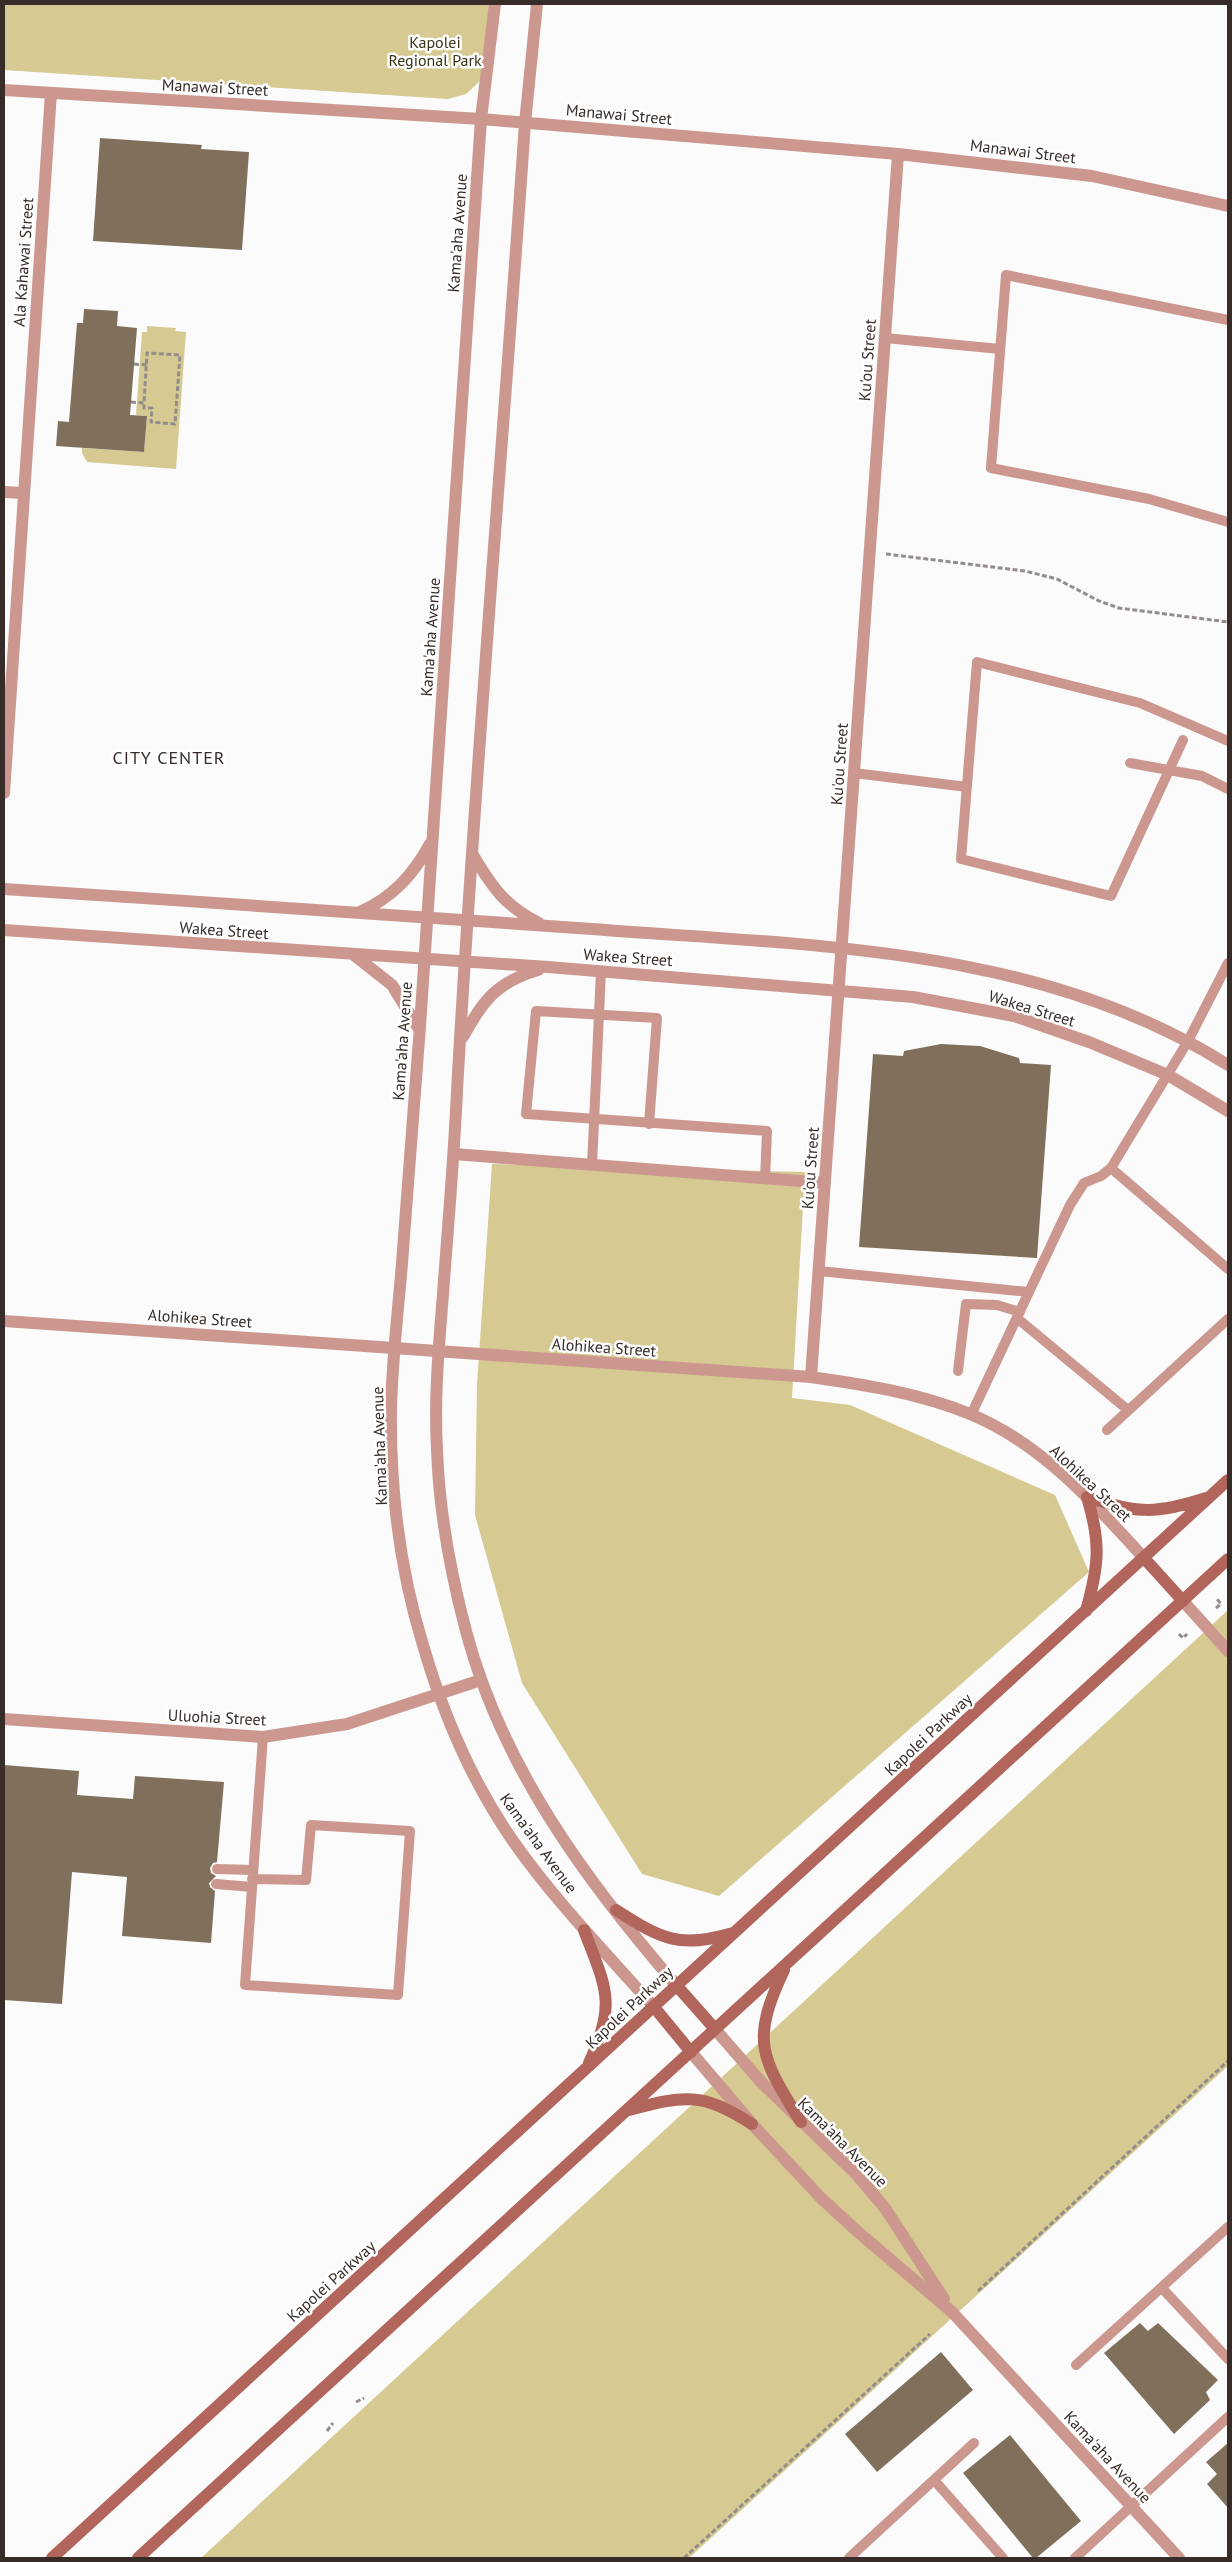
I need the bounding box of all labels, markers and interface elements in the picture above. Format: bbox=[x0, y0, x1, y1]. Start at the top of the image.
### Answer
park label: Kapolei Regional Park bbox=[388, 32, 482, 70]
street label: Manawai Street bbox=[161, 74, 269, 100]
street label: Manawai Street bbox=[565, 99, 673, 129]
street label: Manawai Street bbox=[969, 135, 1078, 167]
street label: Kama'aha Avenue bbox=[443, 173, 471, 293]
street label: Ala Kahawai Street bbox=[9, 196, 38, 327]
street label: Ku'ou Street bbox=[854, 318, 880, 402]
street label: Kama'aha Avenue bbox=[416, 577, 444, 697]
street label: Ku'ou Street bbox=[826, 722, 852, 806]
district label: CITY CENTER bbox=[112, 746, 226, 769]
street label: Wakea Street bbox=[179, 917, 270, 943]
street label: Wakea Street bbox=[583, 944, 674, 970]
street label: Kama'aha Avenue bbox=[388, 981, 416, 1101]
street label: Wakea Street bbox=[986, 985, 1078, 1031]
street label: Ku'ou Street bbox=[797, 1126, 823, 1210]
street label: Alohikea Street bbox=[147, 1304, 253, 1332]
street label: Alohikea Street bbox=[551, 1333, 657, 1361]
street label: Kama'aha Avenue bbox=[367, 1386, 391, 1506]
street label: Alohikea Street bbox=[1046, 1440, 1136, 1526]
street label: Kapolei Parkway bbox=[880, 1688, 976, 1780]
street label: Uluohia Street bbox=[167, 1704, 267, 1730]
street label: Kama'aha Avenue bbox=[496, 1789, 582, 1897]
street label: Kapolei Parkway bbox=[581, 1961, 677, 2053]
street label: Kama'aha Avenue bbox=[794, 2093, 892, 2191]
street label: Kapolei Parkway bbox=[283, 2236, 380, 2326]
street label: Kama'aha Avenue bbox=[1060, 2407, 1156, 2507]

